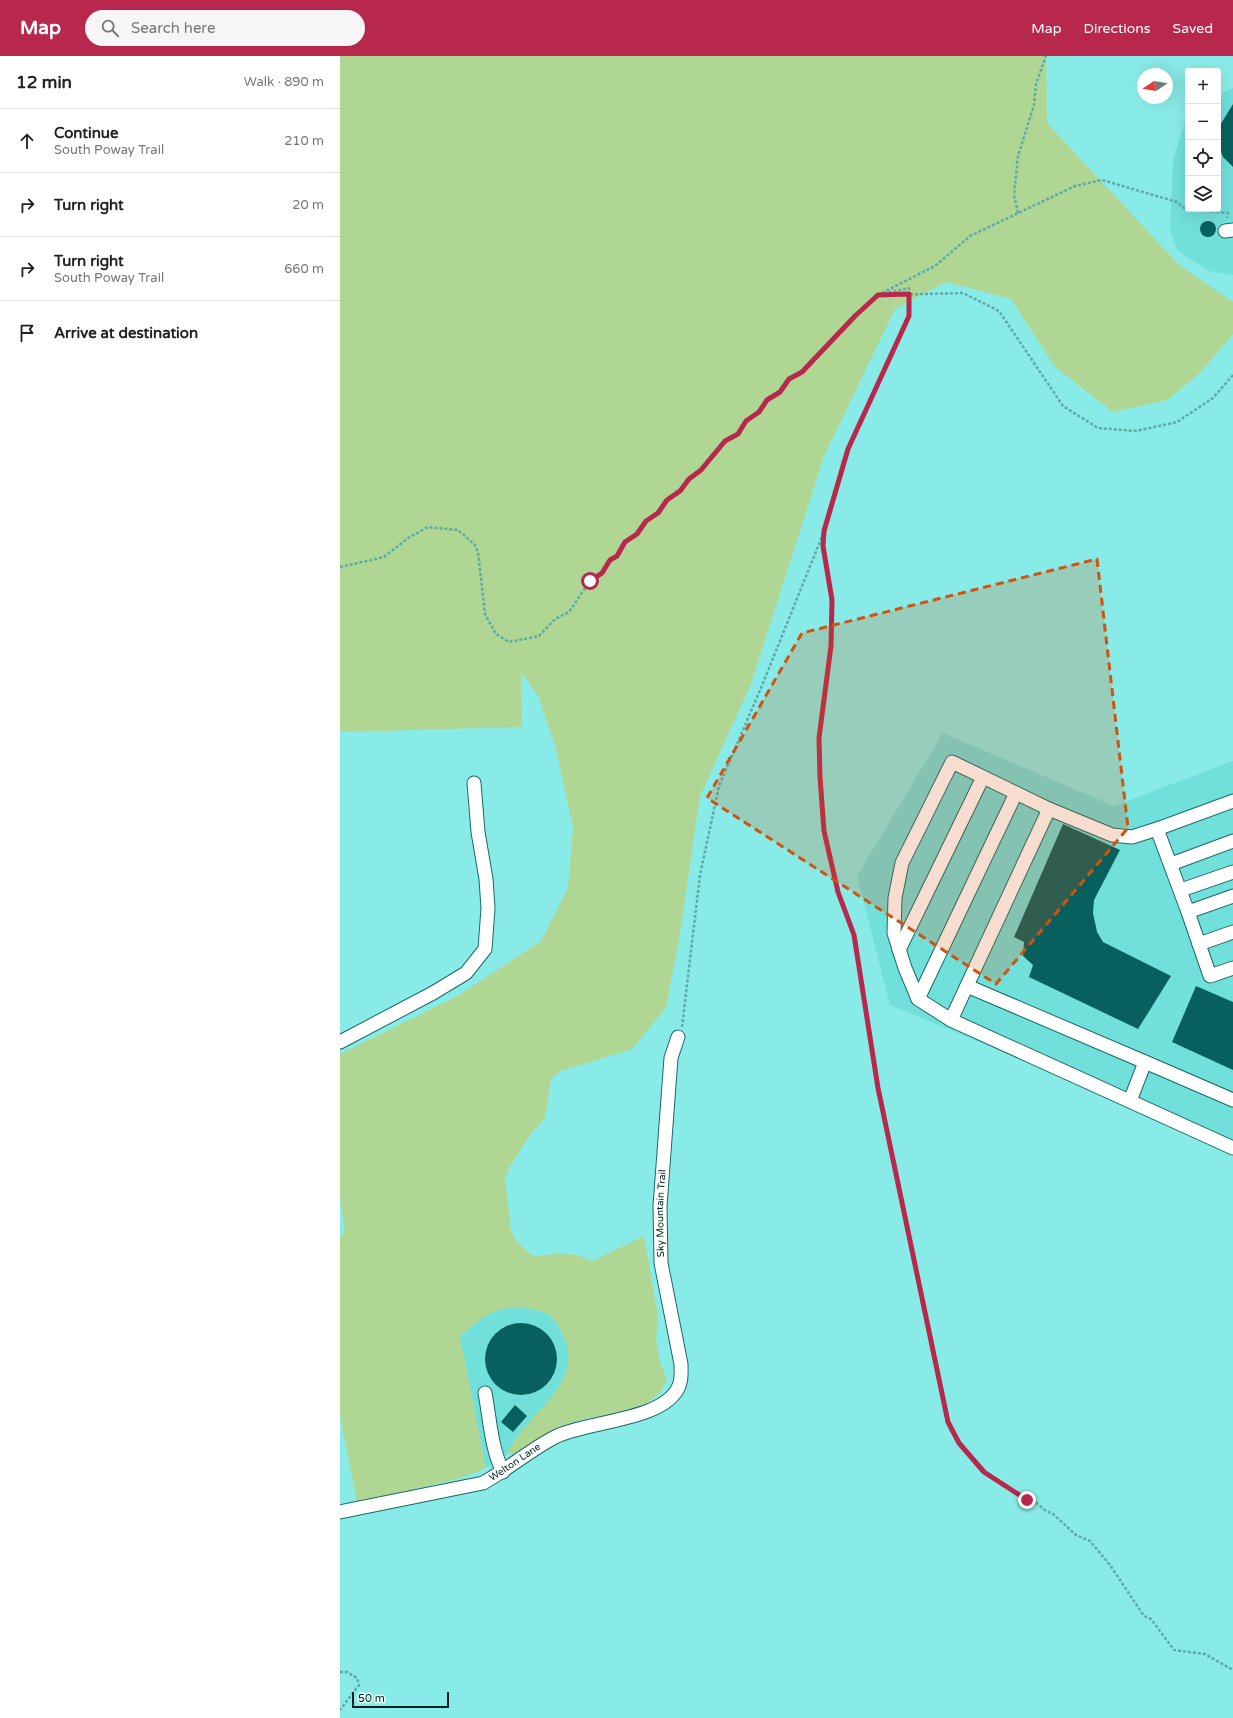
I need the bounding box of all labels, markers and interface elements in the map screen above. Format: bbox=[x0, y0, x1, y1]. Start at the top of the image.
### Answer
search box bbox=[85, 10, 365, 46]
text: Map bbox=[20, 17, 61, 39]
icon: search bbox=[99, 17, 121, 39]
text: Search here bbox=[131, 19, 215, 37]
text: Map bbox=[1031, 20, 1062, 37]
text: Directions bbox=[1084, 20, 1151, 37]
text: Saved bbox=[1173, 20, 1213, 37]
north arrow bbox=[1137, 68, 1173, 104]
map controls bbox=[1185, 68, 1221, 212]
button: + bbox=[1185, 68, 1221, 104]
text: 12 min bbox=[16, 72, 72, 93]
text: Walk · 890 m bbox=[244, 74, 324, 90]
button: − bbox=[1185, 104, 1221, 140]
text: Continue bbox=[54, 124, 118, 142]
icon: ahead bbox=[16, 130, 38, 152]
text: 210 m bbox=[284, 133, 324, 149]
button: locate bbox=[1185, 140, 1221, 176]
text: South Poway Trail bbox=[54, 142, 164, 158]
button: layers bbox=[1185, 176, 1221, 212]
icon: right bbox=[16, 194, 38, 216]
text: Turn right bbox=[54, 196, 124, 214]
text: 20 m bbox=[292, 197, 324, 213]
text: Turn right bbox=[54, 252, 124, 270]
icon: right bbox=[16, 258, 38, 280]
text: 660 m bbox=[284, 261, 324, 277]
text: South Poway Trail bbox=[54, 270, 164, 286]
icon: arrive bbox=[16, 322, 38, 344]
text: Arrive at destination bbox=[54, 324, 198, 342]
route start bbox=[581, 572, 599, 590]
street label: Sky Mountain Trail bbox=[654, 1169, 669, 1257]
street label: Welton Lane bbox=[487, 1441, 543, 1484]
route end bbox=[1018, 1491, 1036, 1509]
scale bar bbox=[352, 1690, 449, 1709]
text: 50 m bbox=[358, 1692, 385, 1705]

